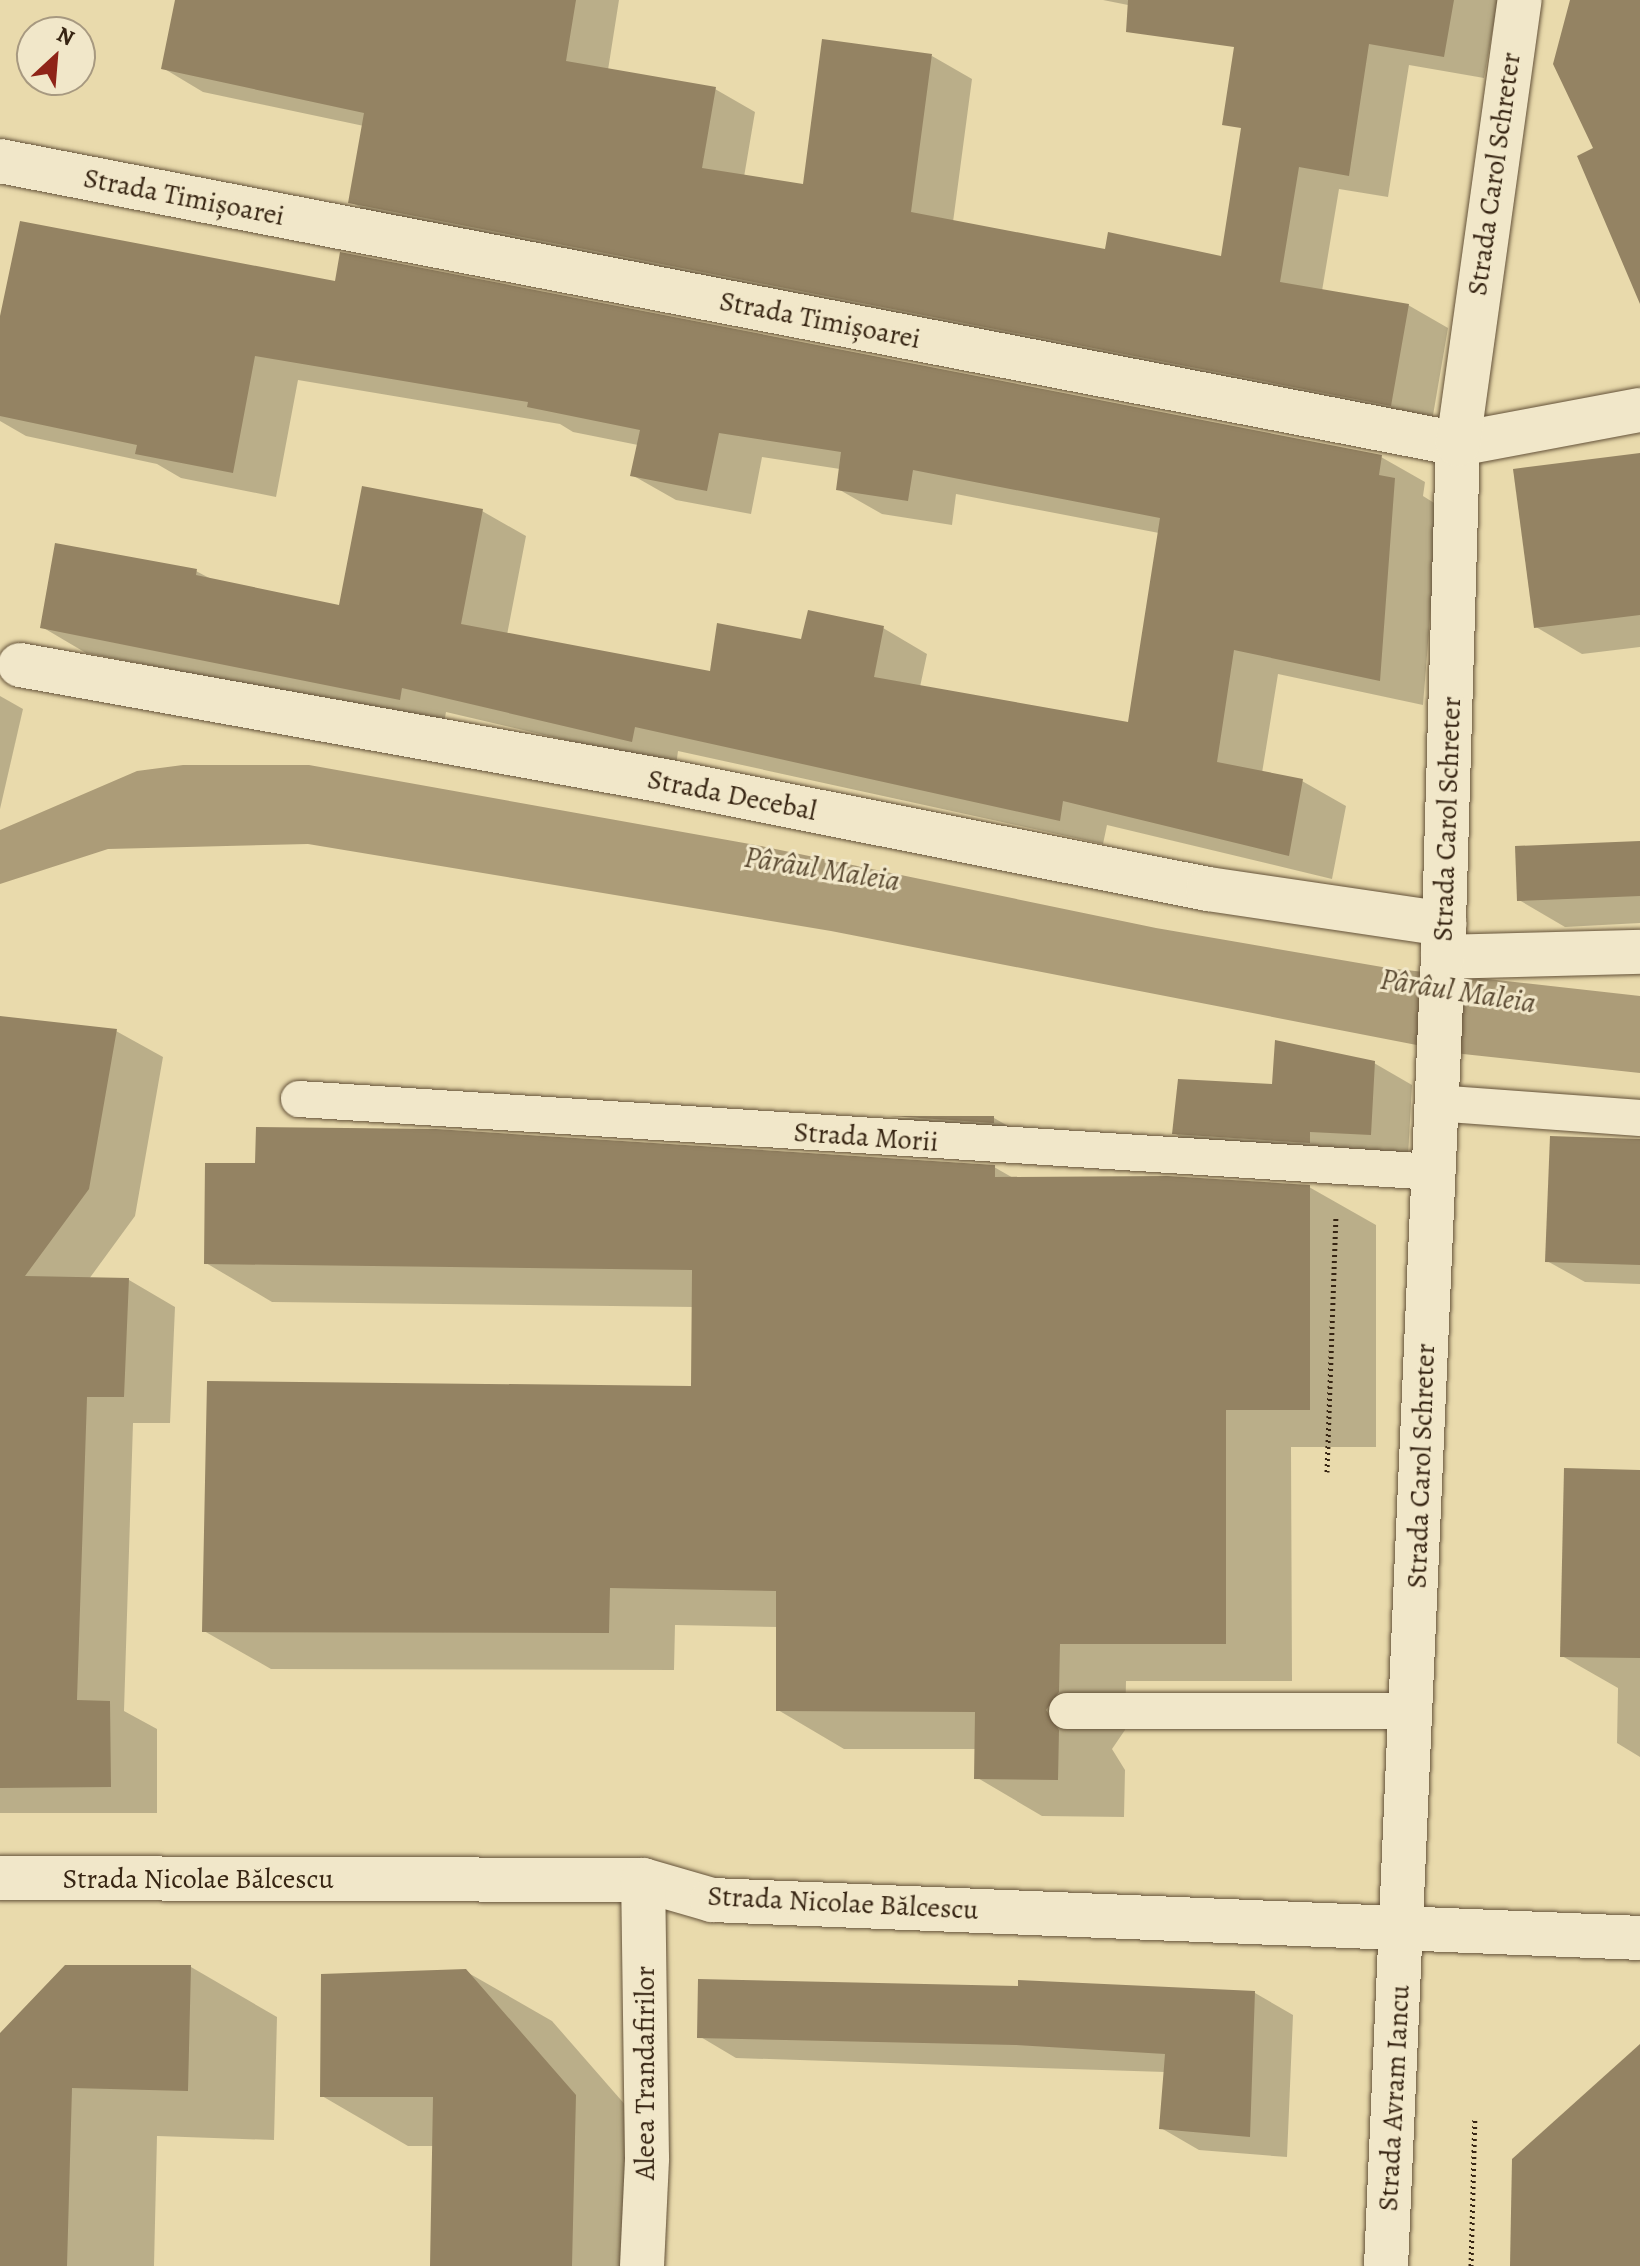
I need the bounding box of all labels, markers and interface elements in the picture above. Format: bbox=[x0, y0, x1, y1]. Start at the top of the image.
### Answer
north arrow bbox=[16, 16, 96, 96]
text: N bbox=[52, 19, 79, 53]
street label: Strada Carol Schreter bbox=[1460, 50, 1528, 298]
street label: Strada Timișoarei bbox=[81, 161, 287, 233]
street label: Strada Timișoarei bbox=[717, 284, 923, 356]
street label: Strada Carol Schreter bbox=[1426, 696, 1468, 942]
street label: Strada Decebal bbox=[645, 762, 819, 828]
water label: Pârâul Maleia bbox=[742, 839, 902, 899]
water label: Pârâul Maleia bbox=[1378, 961, 1538, 1021]
street label: Strada Morii bbox=[793, 1115, 939, 1159]
street label: Strada Carol Schreter bbox=[1400, 1343, 1442, 1589]
street label: Strada Nicolae Bălcescu bbox=[62, 1862, 334, 1896]
street label: Strada Nicolae Bălcescu bbox=[707, 1879, 979, 1927]
street label: Aleea Trandafirilor bbox=[628, 1966, 662, 2180]
street label: Strada Avram Iancu bbox=[1371, 1984, 1417, 2212]

